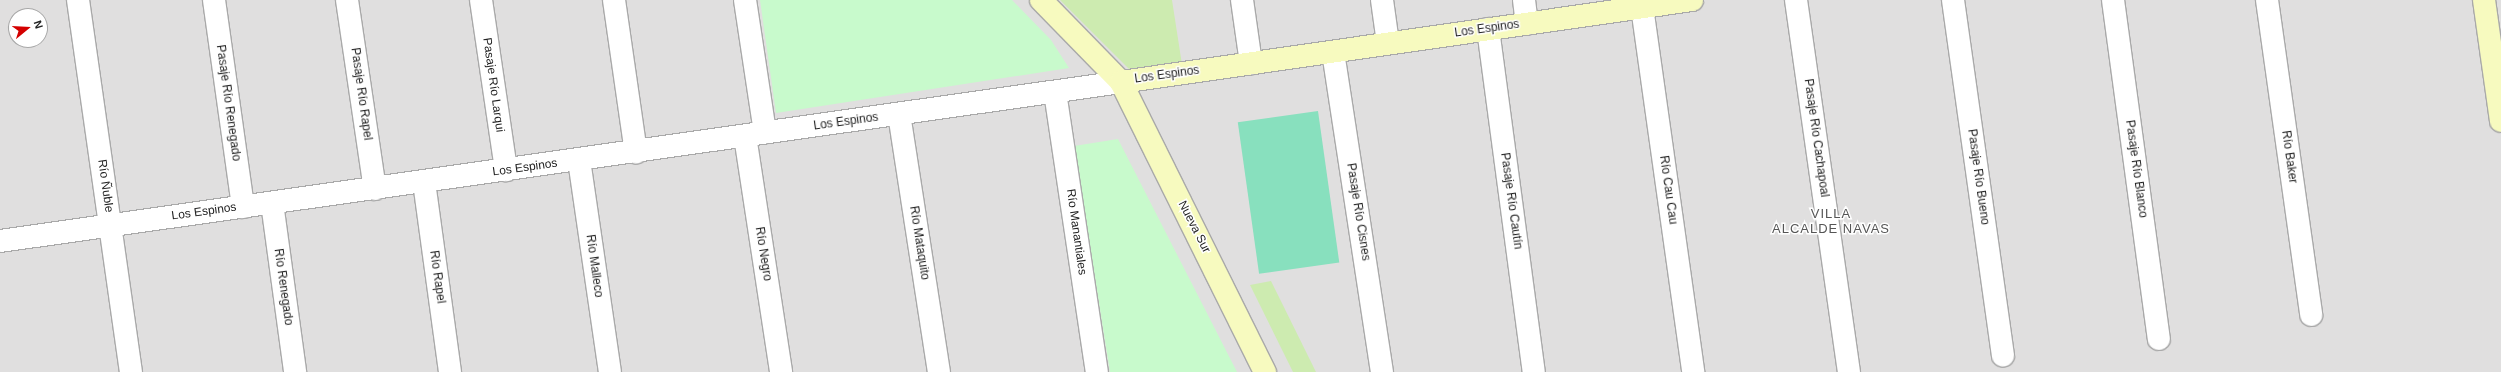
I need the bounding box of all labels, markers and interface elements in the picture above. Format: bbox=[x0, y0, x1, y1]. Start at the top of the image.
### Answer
north arrow bbox=[8, 8, 48, 48]
street label: Los Espinos bbox=[1454, 17, 1520, 41]
text: N bbox=[32, 19, 45, 30]
street label: Pasaje Río Larqui bbox=[479, 37, 507, 133]
street label: Pasaje Río Renegado bbox=[213, 44, 243, 162]
street label: Pasaje Río Rapel bbox=[347, 47, 375, 141]
street label: Los Espinos bbox=[1134, 63, 1200, 87]
street label: Pasaje Río Cachapoal bbox=[1801, 78, 1831, 198]
street label: Los Espinos bbox=[813, 110, 879, 134]
street label: Pasaje Río Blanco bbox=[2122, 119, 2150, 219]
street label: Pasaje Río Bueno bbox=[1964, 128, 1992, 226]
street label: Río Baker bbox=[2278, 130, 2300, 184]
street label: Pasaje Río Cautín bbox=[1497, 152, 1525, 250]
street label: Río Cau Cau bbox=[1656, 155, 1680, 225]
street label: Los Espinos bbox=[492, 156, 558, 180]
street label: Río Ñuble bbox=[94, 159, 116, 213]
street label: Pasaje Río Cisnes bbox=[1343, 162, 1373, 262]
street label: Río Manantiales bbox=[1063, 188, 1089, 276]
street label: Nueva Sur bbox=[1175, 198, 1213, 256]
street label: Los Espinos bbox=[171, 200, 237, 224]
street label: Río Mataquito bbox=[906, 205, 932, 281]
district label: VILLA ALCALDE NAVAS bbox=[1772, 207, 1890, 238]
street label: Río Negro bbox=[752, 226, 774, 282]
street label: Río Malleco bbox=[582, 234, 606, 298]
street label: Río Renegado bbox=[270, 248, 296, 326]
street label: Río Rapel bbox=[426, 250, 448, 304]

